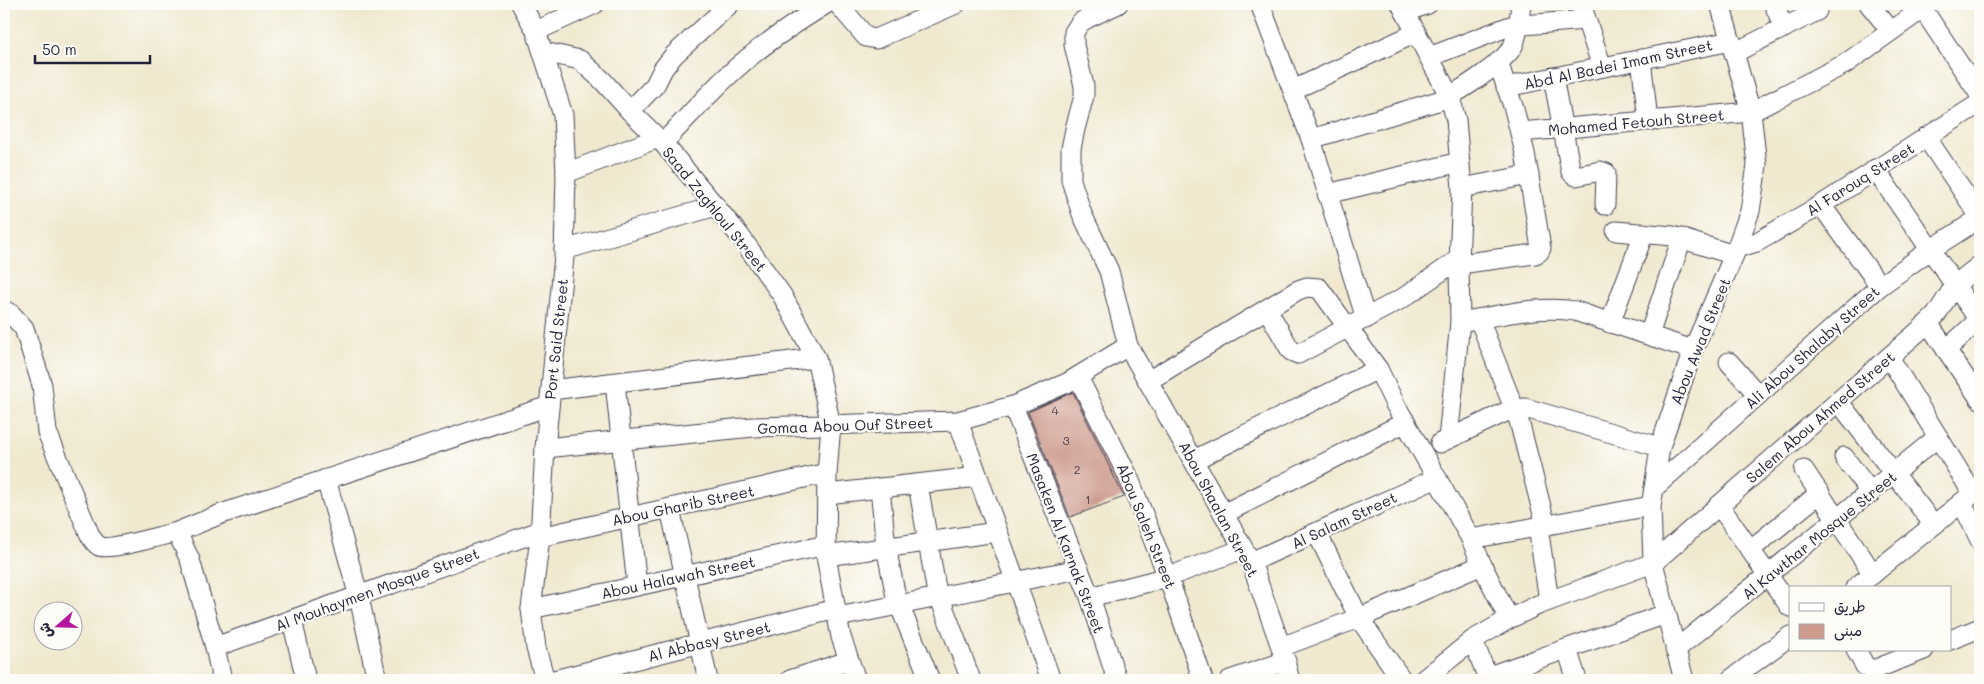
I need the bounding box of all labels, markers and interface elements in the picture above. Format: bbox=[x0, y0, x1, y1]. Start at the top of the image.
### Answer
scale bar bbox=[35, 32, 150, 64]
street label: Abd Al Badei Imam Street bbox=[1522, 34, 1714, 94]
text: 50 m bbox=[42, 39, 77, 59]
street label: Mohamed Fetouh Street bbox=[1547, 104, 1725, 140]
street label: Al Farouq Street bbox=[1802, 138, 1918, 220]
street label: Saad Zaghloul Street bbox=[658, 142, 772, 276]
street label: Abou Awad Street bbox=[1665, 275, 1735, 407]
street label: Port Said Street bbox=[540, 278, 572, 400]
street label: Ali Abou Shalaby Street bbox=[1740, 281, 1884, 413]
street label: Salem Abou Ahmed Street bbox=[1741, 347, 1899, 487]
house number: 4 bbox=[1051, 402, 1059, 418]
street label: Gomaa Abou Ouf Street bbox=[757, 412, 933, 438]
house number: 3 bbox=[1062, 432, 1070, 448]
street label: Abou Shaalan Street bbox=[1175, 437, 1263, 581]
street label: Masaken Al Karnak Street bbox=[1022, 450, 1110, 636]
street label: Abou Saleh Street bbox=[1113, 460, 1181, 592]
house number: 2 bbox=[1074, 461, 1080, 477]
street label: Al Kawthar Mosque Street bbox=[1737, 466, 1901, 604]
street label: Abou Gharib Street bbox=[610, 480, 756, 530]
street label: Al Salam Street bbox=[1288, 487, 1400, 553]
house number: 1 bbox=[1085, 491, 1091, 507]
street label: Al Mouhaymen Mosque Street bbox=[272, 543, 482, 635]
street label: Abou Halawah Street bbox=[599, 551, 757, 603]
legend bbox=[1789, 586, 1952, 652]
text: طريق bbox=[1834, 596, 1866, 616]
north arrow bbox=[32, 602, 82, 652]
street label: Al Abbasy Street bbox=[646, 616, 772, 666]
text: ش bbox=[34, 620, 57, 641]
text: مبنى bbox=[1834, 620, 1862, 641]

